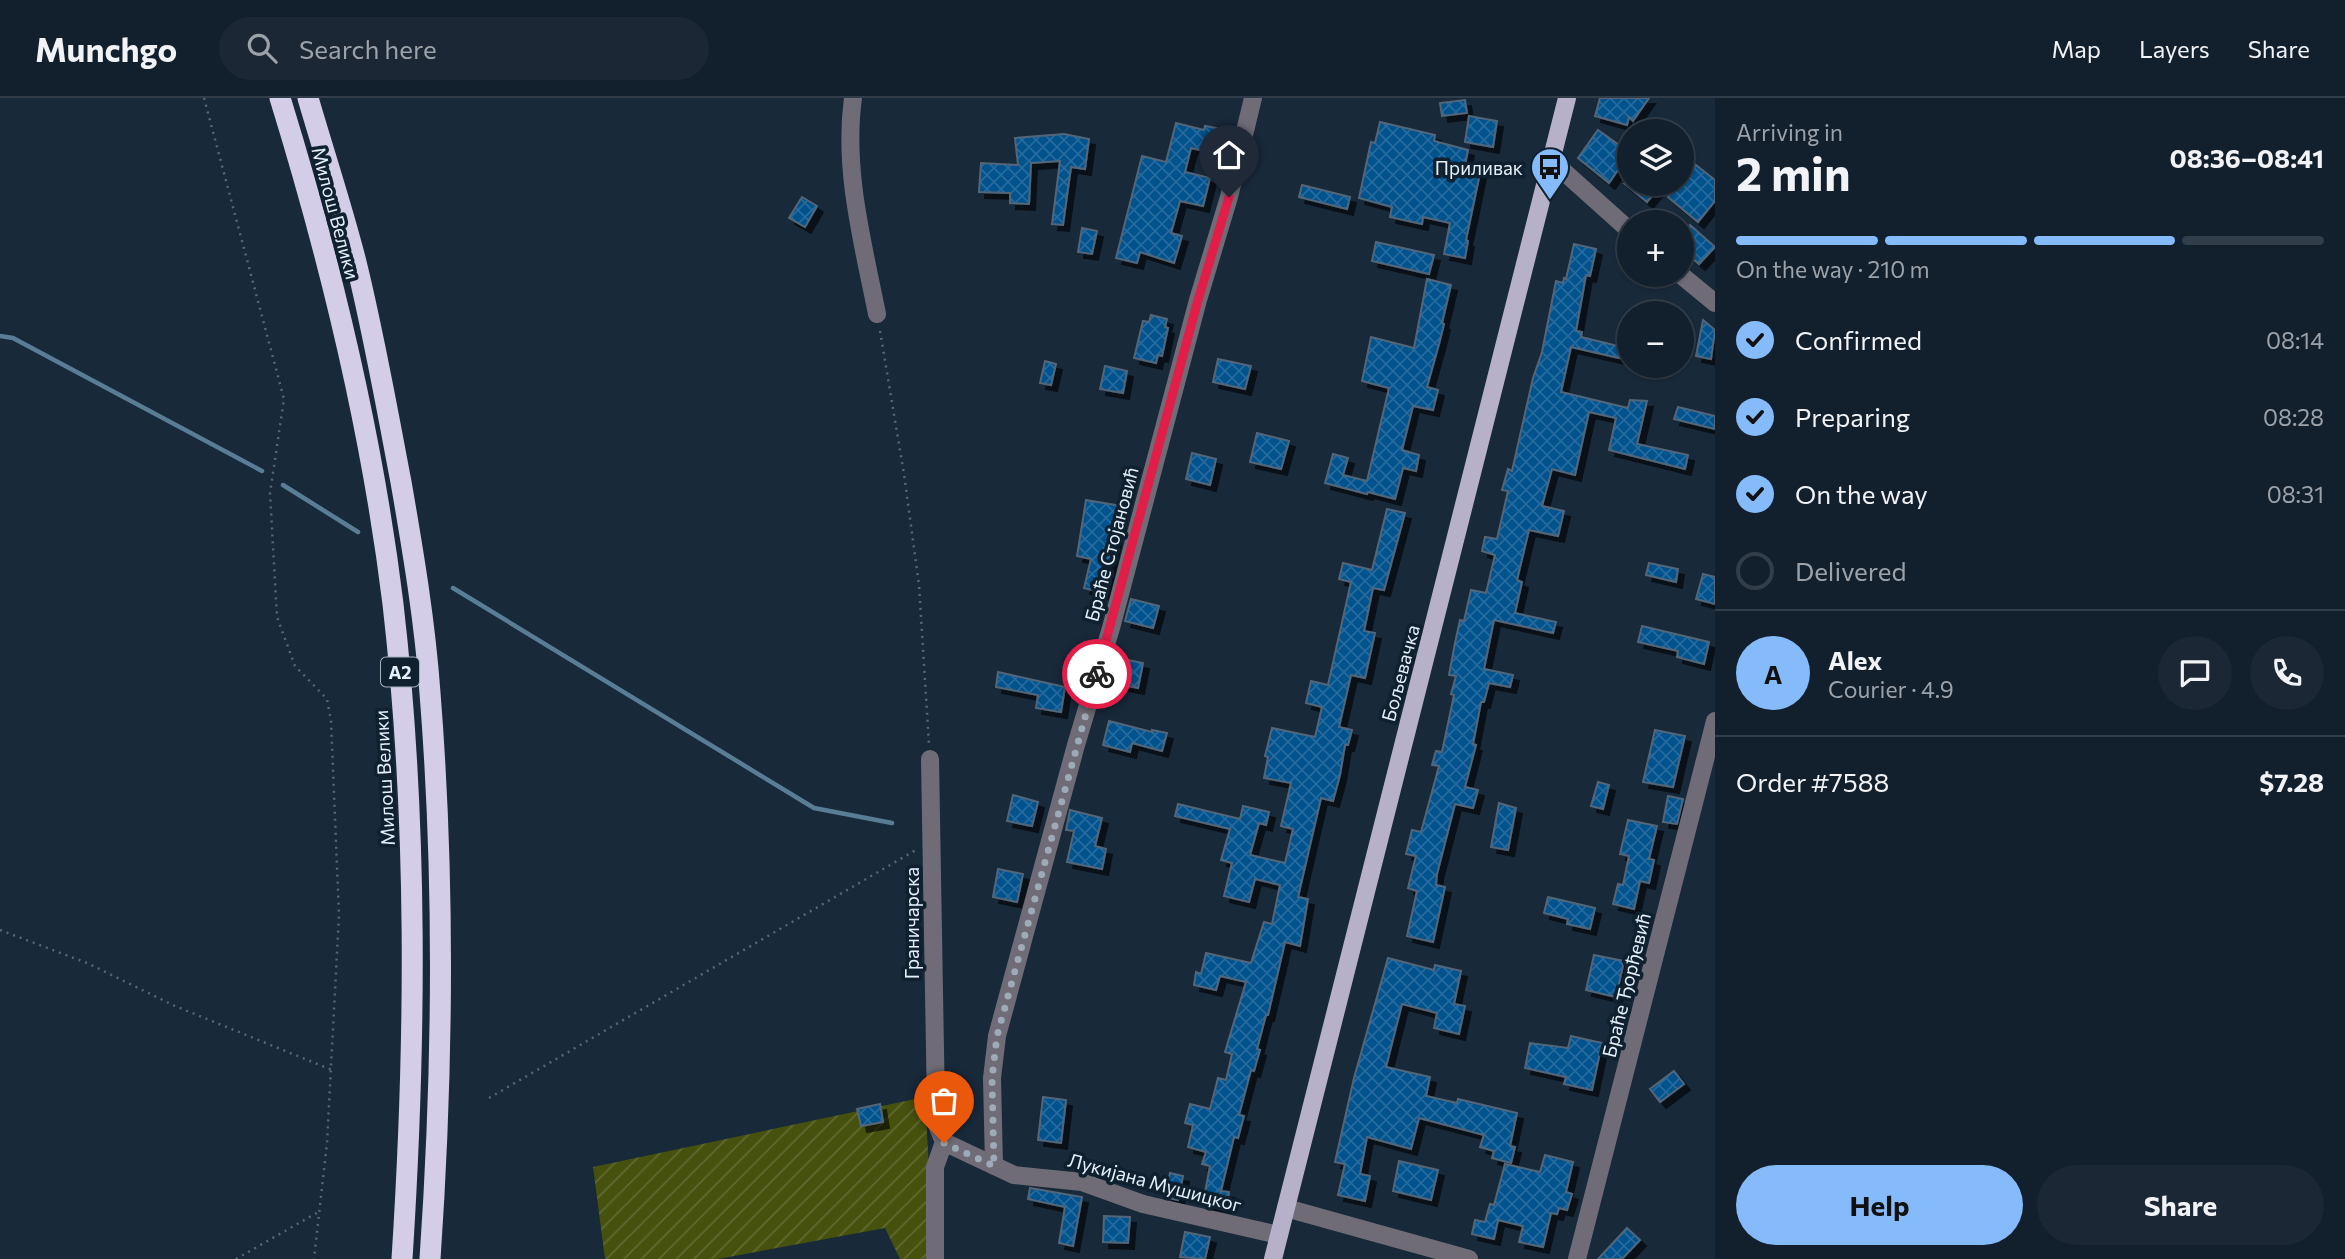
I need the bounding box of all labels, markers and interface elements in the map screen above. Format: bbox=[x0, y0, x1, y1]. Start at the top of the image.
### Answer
search box bbox=[219, 17, 709, 80]
text: Munchgo bbox=[35, 28, 177, 69]
icon: search bbox=[243, 29, 281, 67]
text: Search here bbox=[299, 33, 437, 64]
text: Map bbox=[2052, 34, 2101, 63]
text: Layers bbox=[2139, 34, 2210, 63]
text: Share bbox=[2248, 34, 2310, 63]
text: Arriving in bbox=[1736, 118, 1843, 146]
map controls bbox=[1617, 119, 1694, 378]
button: layers bbox=[1617, 119, 1694, 196]
pin bbox=[1199, 125, 1259, 197]
icon: home bbox=[1210, 136, 1248, 174]
text: 08:36–08:41 bbox=[2169, 142, 2324, 173]
street label: Милош Велики bbox=[307, 144, 365, 282]
text: 2 min bbox=[1736, 144, 1851, 200]
bus stop icon: Приливак bbox=[1529, 146, 1571, 201]
place label: Приливак bbox=[1435, 156, 1523, 179]
button: + bbox=[1617, 210, 1694, 287]
text: On the way · 210 m bbox=[1736, 255, 1930, 283]
button: − bbox=[1617, 301, 1694, 378]
icon: check bbox=[1736, 321, 1774, 359]
text: Confirmed bbox=[1795, 324, 1922, 355]
text: 08:14 bbox=[2266, 326, 2324, 354]
icon: check bbox=[1736, 398, 1774, 436]
text: Preparing bbox=[1795, 401, 1910, 432]
text: 08:28 bbox=[2263, 403, 2324, 431]
street label: Браће Стојановић bbox=[1079, 464, 1143, 624]
icon: check bbox=[1736, 475, 1774, 513]
text: On the way bbox=[1795, 478, 1928, 509]
text: 08:31 bbox=[2267, 480, 2324, 508]
text: Delivered bbox=[1795, 555, 1906, 586]
street label: Бољевачка bbox=[1376, 622, 1424, 724]
button: chat bbox=[2158, 636, 2232, 710]
button: phone bbox=[2250, 636, 2324, 710]
courier bbox=[1062, 639, 1132, 709]
text: Alex bbox=[1828, 644, 1882, 675]
icon: bike bbox=[1078, 655, 1116, 693]
road number: A2 bbox=[381, 658, 419, 686]
text: A bbox=[1764, 658, 1782, 689]
text: Courier · 4.9 bbox=[1828, 675, 1954, 703]
street label: Милош Велики bbox=[369, 709, 399, 847]
text: Order #7588 bbox=[1736, 766, 1889, 797]
text: $7.28 bbox=[2259, 766, 2324, 797]
street label: Граничарска bbox=[900, 867, 923, 979]
street label: Браће Ђорђевић bbox=[1597, 910, 1655, 1060]
pin bbox=[914, 1071, 974, 1143]
icon: bag bbox=[925, 1082, 963, 1120]
street label: Лукијана Мушицког bbox=[1066, 1148, 1244, 1216]
button: Help bbox=[1736, 1165, 2023, 1245]
button: Share bbox=[2037, 1165, 2324, 1245]

